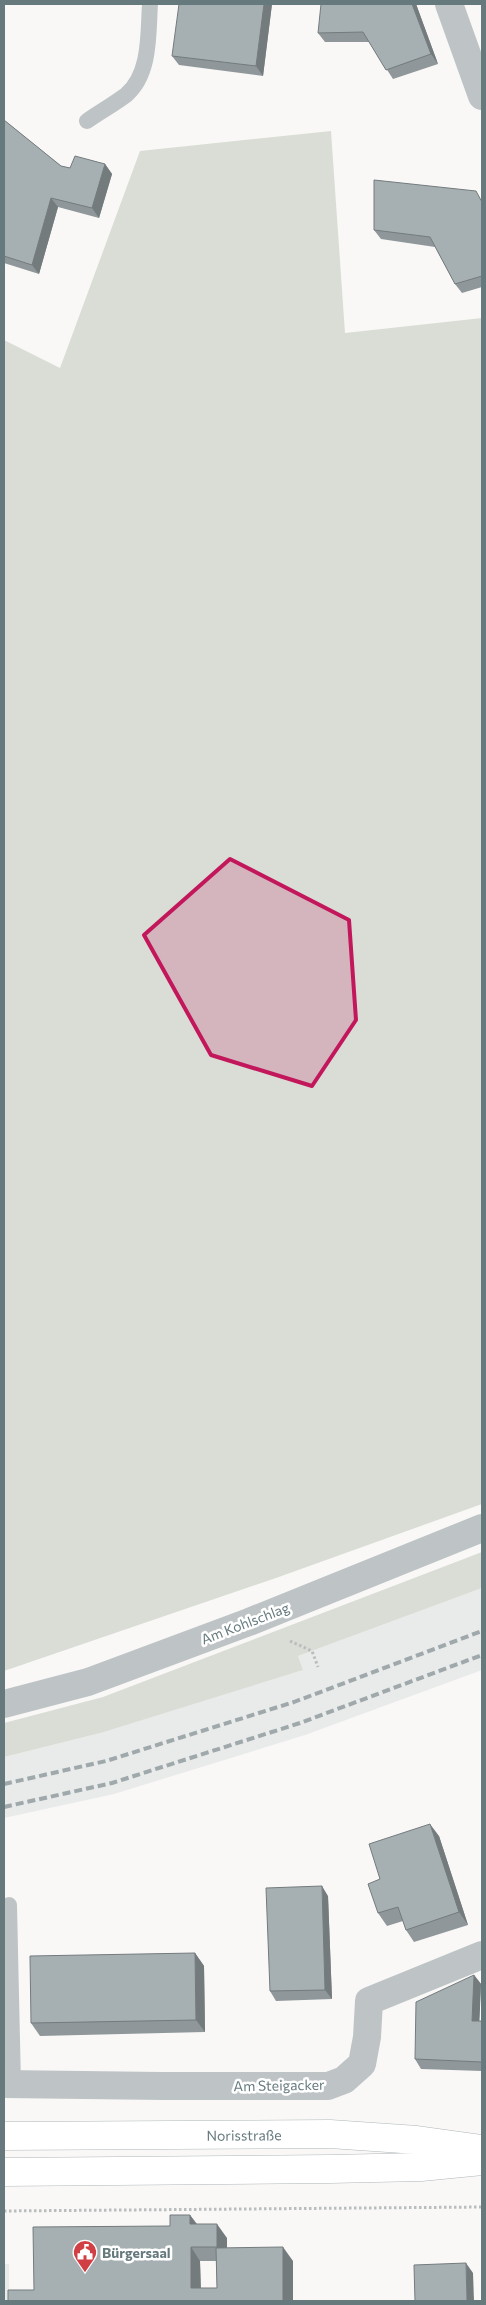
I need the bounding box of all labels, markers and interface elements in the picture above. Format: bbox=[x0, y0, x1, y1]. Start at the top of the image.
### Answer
street label: Am Kohlschlag bbox=[198, 1598, 292, 1648]
street label: Am Steigacker bbox=[233, 2076, 325, 2094]
street label: Norisstraße bbox=[206, 2126, 282, 2143]
public building icon: Bürgersaal bbox=[72, 2239, 98, 2273]
place label: Bürgersaal bbox=[102, 2244, 171, 2261]

